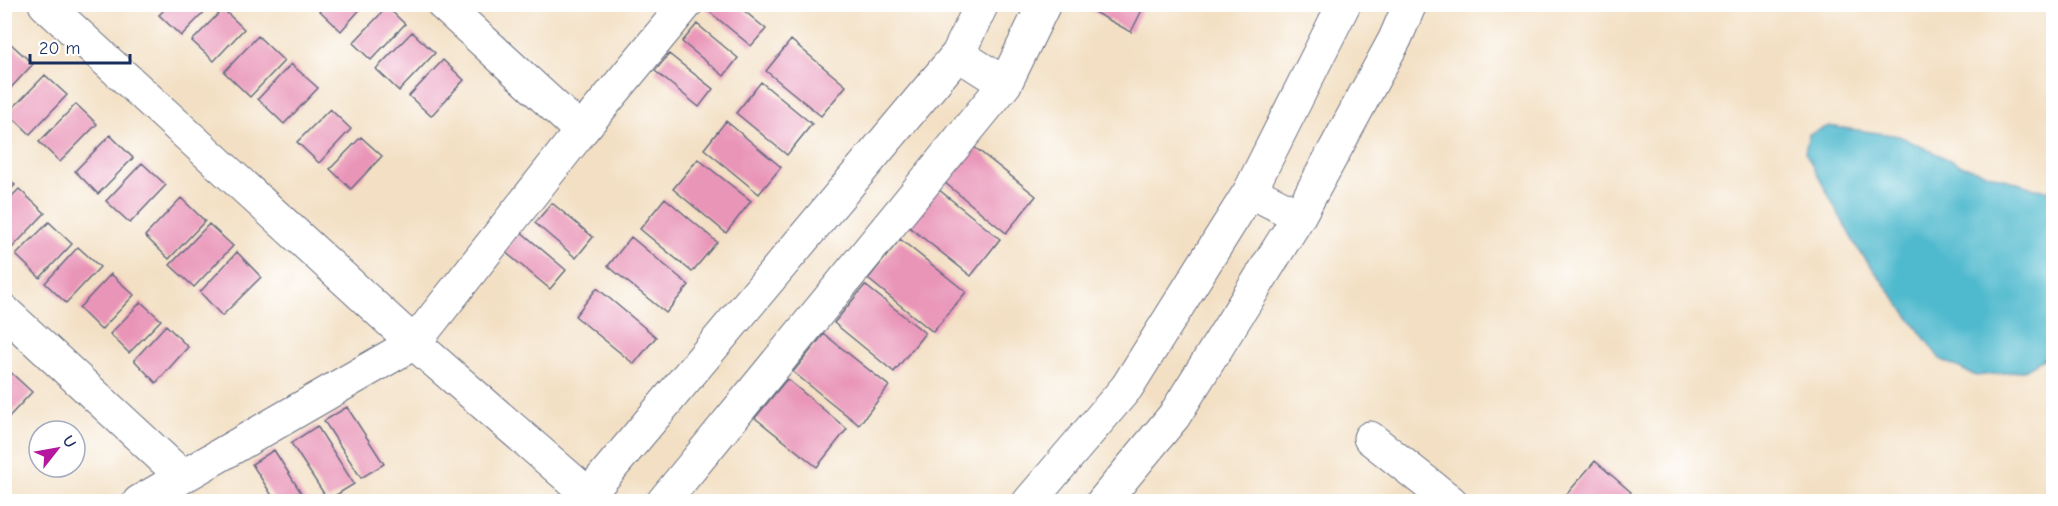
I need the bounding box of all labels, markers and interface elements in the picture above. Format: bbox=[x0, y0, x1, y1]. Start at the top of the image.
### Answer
scale bar bbox=[30, 27, 130, 65]
text: 20 m bbox=[39, 38, 80, 59]
north arrow bbox=[27, 419, 87, 479]
text: U bbox=[59, 433, 79, 451]

